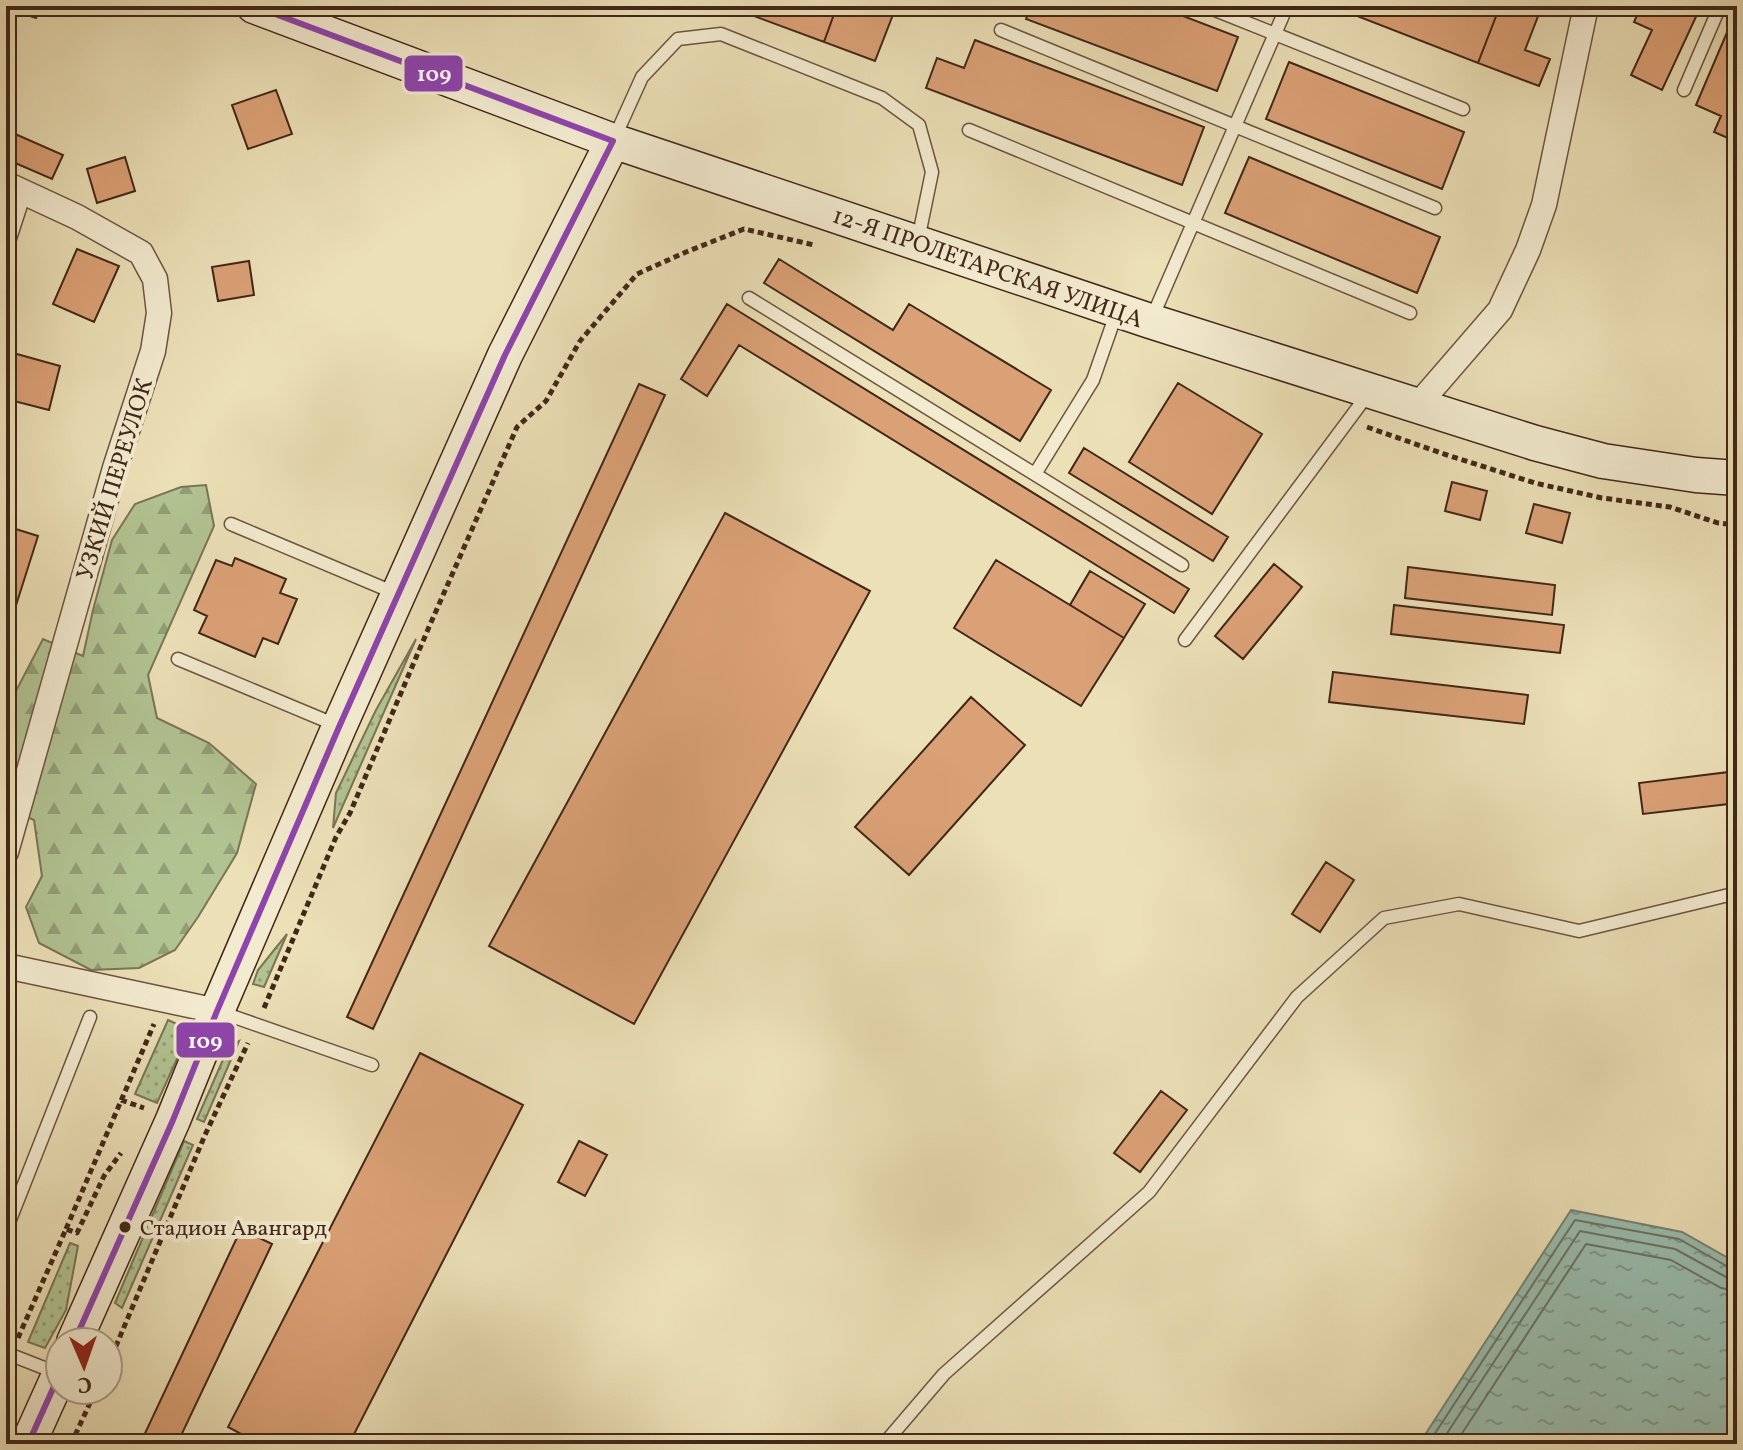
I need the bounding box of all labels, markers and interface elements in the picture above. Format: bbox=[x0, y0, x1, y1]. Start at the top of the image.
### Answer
line badge: 109 bbox=[403, 54, 464, 93]
text: 109 bbox=[417, 60, 451, 91]
street label: 12-Я ПРОЛЕТАРСКАЯ УЛИЦА bbox=[827, 200, 1147, 338]
street label: УЗКИЙ ПЕРЕУЛОК bbox=[69, 374, 163, 585]
line badge: 109 bbox=[175, 1021, 236, 1059]
text: 109 bbox=[188, 1027, 222, 1058]
place label: Стадион Авангард bbox=[140, 1214, 327, 1245]
marker: Стадион Авангард bbox=[117, 1219, 133, 1235]
north arrow bbox=[44, 1326, 124, 1406]
text: С bbox=[77, 1368, 92, 1399]

